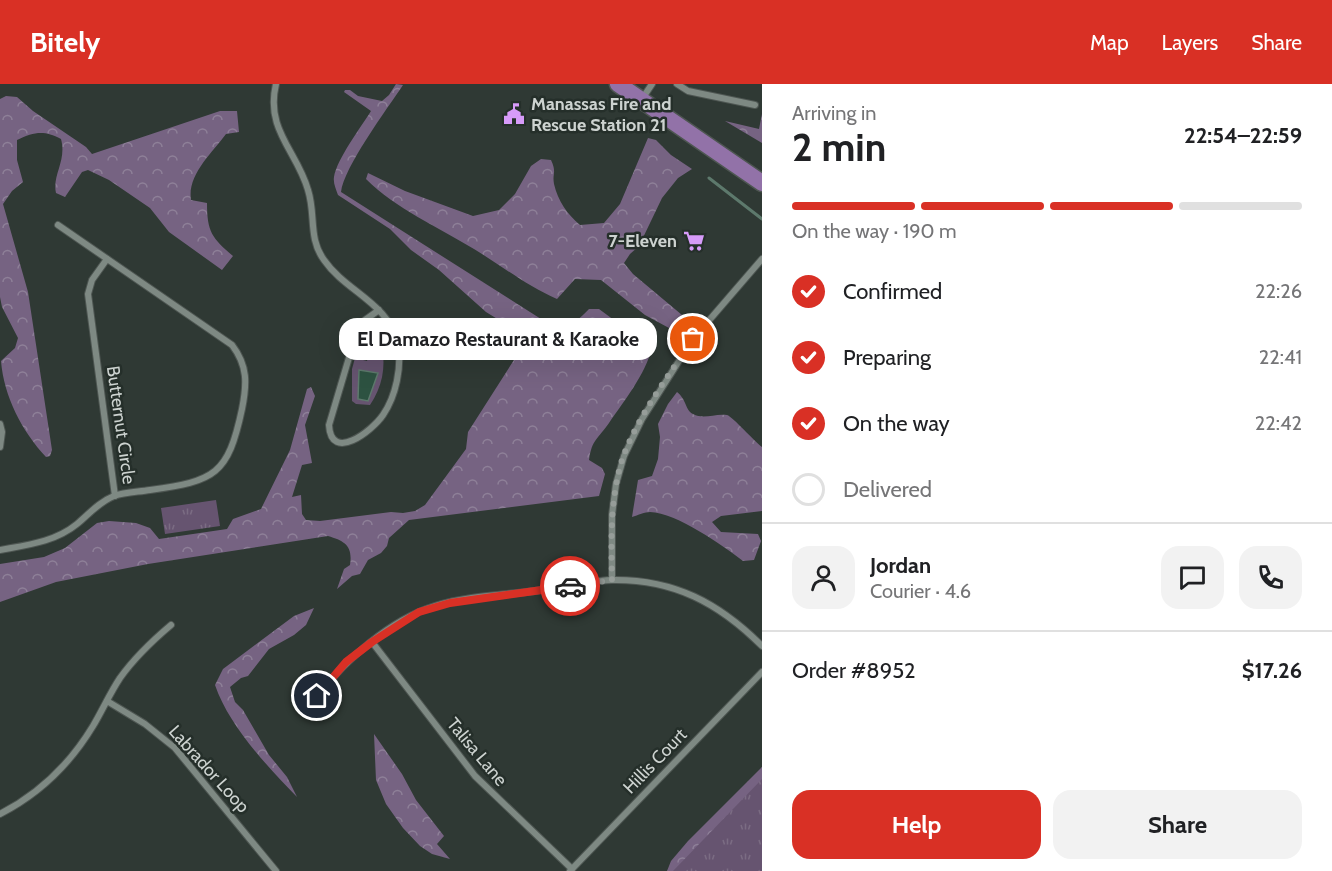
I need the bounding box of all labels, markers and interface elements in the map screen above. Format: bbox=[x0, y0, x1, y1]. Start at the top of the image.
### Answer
text: Bitely bbox=[30, 25, 100, 59]
text: Map bbox=[1090, 30, 1129, 55]
text: Layers bbox=[1162, 30, 1218, 55]
text: Share bbox=[1251, 30, 1302, 55]
place label: Manassas Fire and Rescue Station 21 bbox=[531, 93, 672, 136]
text: Arriving in bbox=[792, 101, 876, 125]
public building icon: Manassas Fire and Rescue Station 21 bbox=[502, 102, 526, 126]
text: 22:54–22:59 bbox=[1184, 122, 1302, 149]
text: 2 min bbox=[792, 123, 886, 171]
text: On the way · 190 m bbox=[792, 219, 957, 243]
supermarket icon: 7-Eleven bbox=[682, 229, 706, 253]
place label: 7-Eleven bbox=[609, 230, 677, 252]
icon: check bbox=[792, 275, 825, 308]
text: Confirmed bbox=[843, 278, 942, 305]
text: 22:26 bbox=[1255, 279, 1302, 303]
pin bbox=[667, 313, 718, 364]
callout: El Damazo Restaurant & Karaoke bbox=[339, 318, 657, 360]
icon: bag bbox=[676, 322, 709, 355]
text: El Damazo Restaurant & Karaoke bbox=[357, 327, 639, 351]
icon: check bbox=[792, 341, 825, 374]
text: Preparing bbox=[843, 344, 931, 371]
text: 22:41 bbox=[1259, 345, 1302, 369]
street label: Butternut Circle bbox=[102, 364, 140, 486]
icon: check bbox=[792, 407, 825, 440]
text: On the way bbox=[843, 410, 950, 437]
text: 22:42 bbox=[1255, 411, 1302, 435]
text: Delivered bbox=[843, 476, 932, 503]
button: person bbox=[792, 546, 855, 609]
button: chat bbox=[1161, 546, 1224, 609]
button: phone bbox=[1239, 546, 1302, 609]
text: Jordan bbox=[870, 552, 931, 579]
courier bbox=[540, 556, 600, 616]
icon: car bbox=[554, 570, 587, 603]
text: Courier · 4.6 bbox=[870, 579, 971, 603]
text: Order #8952 bbox=[792, 657, 916, 684]
text: $17.26 bbox=[1242, 657, 1302, 684]
pin bbox=[291, 670, 342, 721]
icon: home bbox=[300, 679, 333, 712]
street label: Talisa Lane bbox=[442, 713, 512, 791]
street label: Labrador Loop bbox=[164, 721, 254, 817]
street label: Hillis Court bbox=[619, 724, 691, 798]
button: Help bbox=[792, 790, 1041, 859]
button: Share bbox=[1053, 790, 1302, 859]

